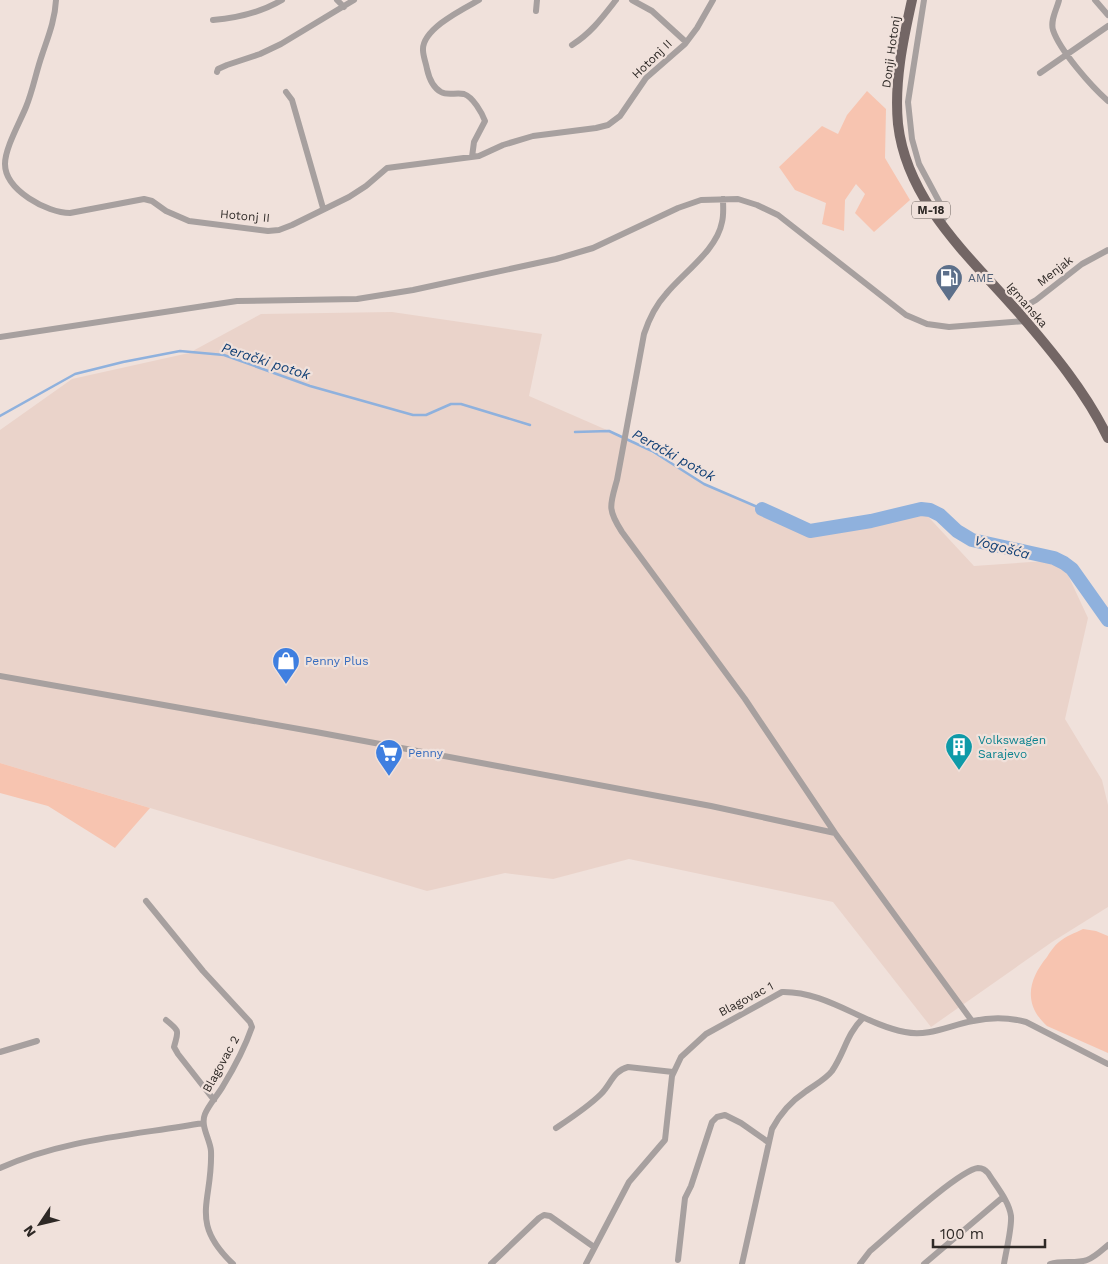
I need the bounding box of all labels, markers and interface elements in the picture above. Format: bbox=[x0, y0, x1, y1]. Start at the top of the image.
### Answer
street label: Donji Hotonj bbox=[879, 15, 903, 89]
street label: Hotonj II bbox=[629, 37, 675, 81]
road number: M-18 bbox=[912, 202, 950, 218]
street label: Hotonj II bbox=[220, 207, 270, 225]
street label: Menjak bbox=[1034, 253, 1076, 289]
fuel station icon: AME bbox=[934, 263, 964, 302]
place label: AME bbox=[968, 271, 994, 285]
street label: Igmanska bbox=[1004, 280, 1051, 331]
water label: Perački potok bbox=[220, 339, 313, 383]
water label: Perački potok bbox=[630, 426, 718, 484]
water label: Vogošća bbox=[973, 532, 1032, 562]
shop icon: Penny Plus bbox=[271, 646, 301, 685]
place label: Penny Plus bbox=[305, 654, 369, 668]
building icon: Volkswagen Sarajevo bbox=[944, 732, 974, 771]
place label: Volkswagen Sarajevo bbox=[978, 733, 1046, 761]
supermarket icon: Penny bbox=[374, 738, 404, 777]
place label: Penny bbox=[408, 746, 444, 760]
street label: Blagovac 1 bbox=[716, 979, 776, 1019]
street label: Blagovac 2 bbox=[200, 1033, 242, 1095]
north arrow bbox=[15, 1199, 65, 1249]
scale bar bbox=[933, 1216, 1046, 1248]
text: N bbox=[20, 1223, 39, 1240]
text: 100 m bbox=[940, 1225, 984, 1243]

